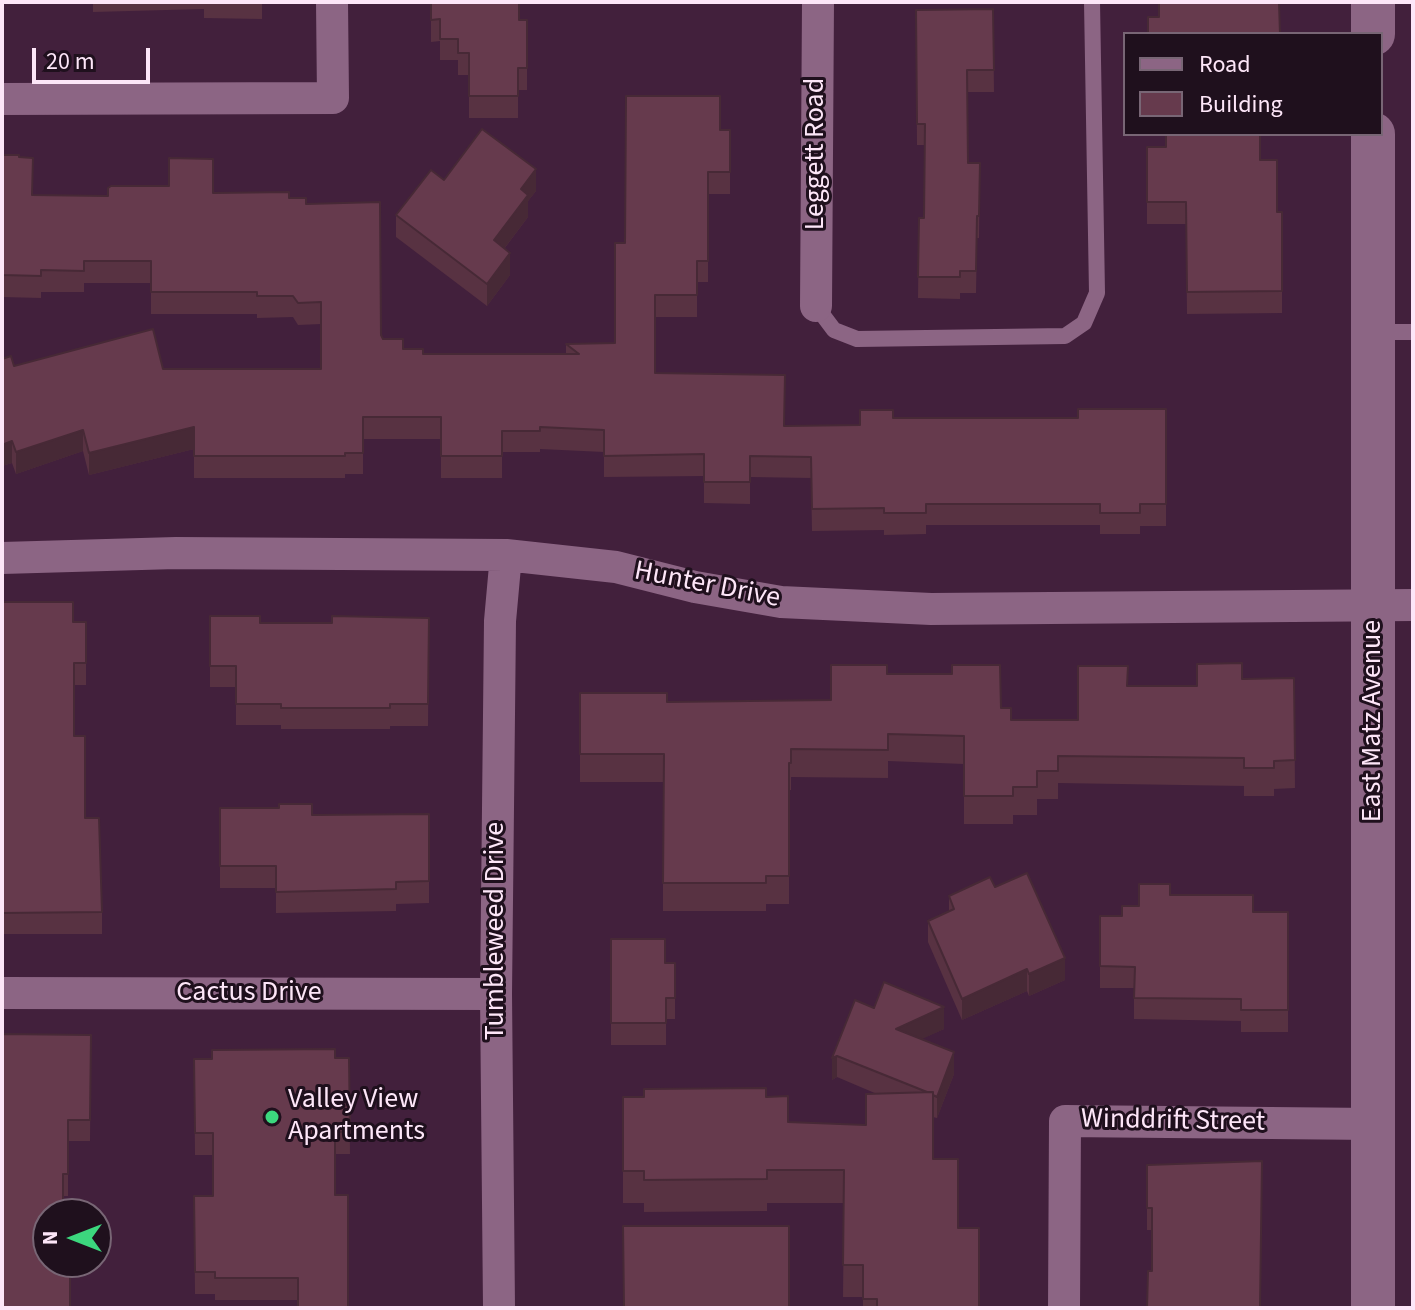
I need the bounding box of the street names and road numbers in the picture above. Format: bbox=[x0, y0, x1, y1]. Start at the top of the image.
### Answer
street label: Leggett Road bbox=[800, 78, 834, 230]
street label: Hunter Drive bbox=[631, 555, 783, 617]
street label: East Matz Avenue bbox=[1357, 620, 1391, 822]
street label: Tumbleweed Drive bbox=[480, 822, 514, 1040]
street label: Cactus Drive bbox=[176, 977, 322, 1011]
street label: Winddrift Street bbox=[1081, 1104, 1265, 1140]

